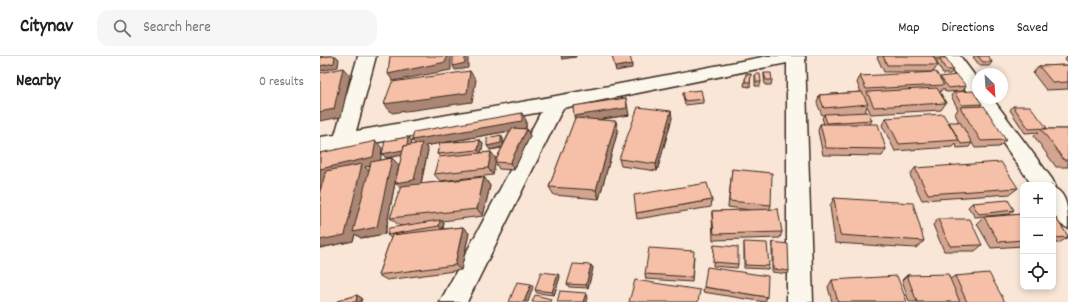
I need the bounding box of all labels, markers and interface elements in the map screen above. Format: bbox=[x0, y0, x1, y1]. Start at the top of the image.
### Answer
search box bbox=[97, 10, 377, 46]
text: Citynav bbox=[20, 14, 73, 41]
icon: search bbox=[111, 17, 133, 39]
text: Search here bbox=[143, 17, 211, 39]
text: Map bbox=[898, 18, 920, 38]
text: Directions bbox=[942, 18, 995, 38]
text: Saved bbox=[1017, 18, 1048, 38]
north arrow bbox=[972, 68, 1008, 104]
text: Nearby bbox=[16, 70, 60, 94]
text: 0 results bbox=[259, 73, 304, 92]
map controls bbox=[1020, 182, 1056, 290]
button: + bbox=[1020, 182, 1056, 218]
button: − bbox=[1020, 218, 1056, 254]
button: locate bbox=[1020, 254, 1056, 290]

